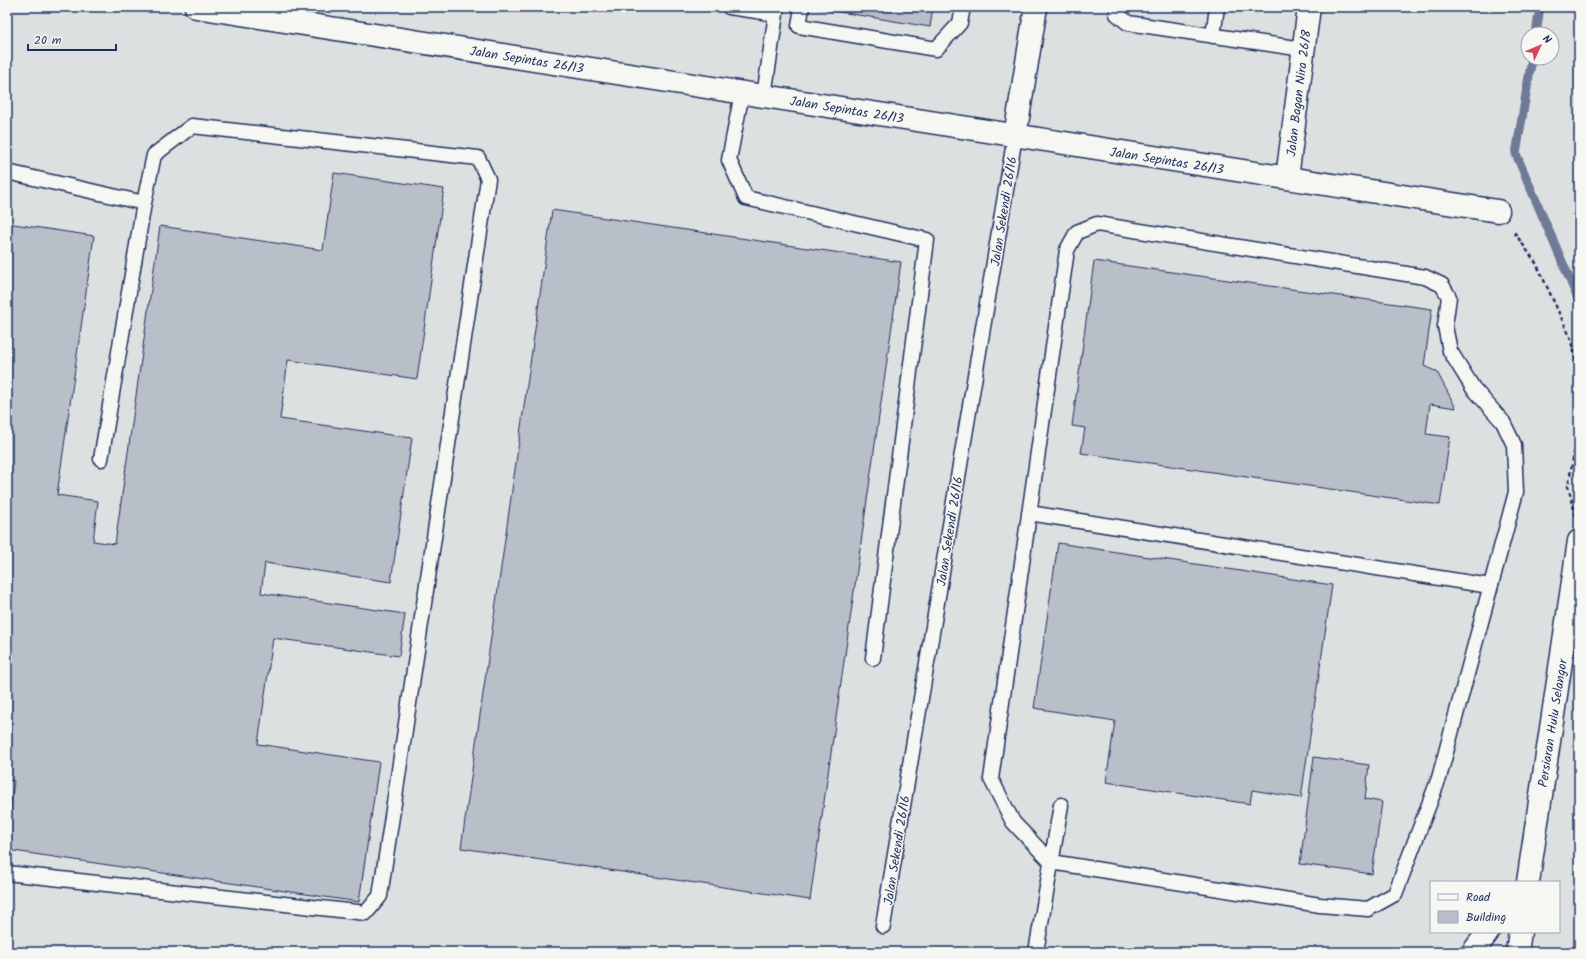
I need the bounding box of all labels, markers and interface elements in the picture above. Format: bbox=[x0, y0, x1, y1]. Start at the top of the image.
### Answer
scale bar bbox=[28, 26, 116, 52]
north arrow bbox=[1520, 26, 1560, 66]
street label: Jalan Bagan Nira 26/8 bbox=[1281, 29, 1318, 158]
text: 20 m bbox=[34, 31, 62, 50]
text: N bbox=[1538, 31, 1555, 49]
street label: Jalan Sepintas 26/13 bbox=[468, 41, 585, 80]
street label: Jalan Sepintas 26/13 bbox=[788, 91, 905, 130]
street label: Jalan Sepintas 26/13 bbox=[1108, 142, 1225, 181]
street label: Jalan Sekendi 26/16 bbox=[985, 155, 1024, 268]
street label: Jalan Sekendi 26/16 bbox=[931, 475, 970, 588]
street label: Persiaran Hulu Selangor bbox=[1533, 657, 1574, 789]
street label: Jalan Sekendi 26/16 bbox=[878, 794, 917, 907]
legend bbox=[1430, 881, 1560, 933]
text: Road bbox=[1466, 888, 1491, 907]
text: Building bbox=[1466, 908, 1506, 927]

